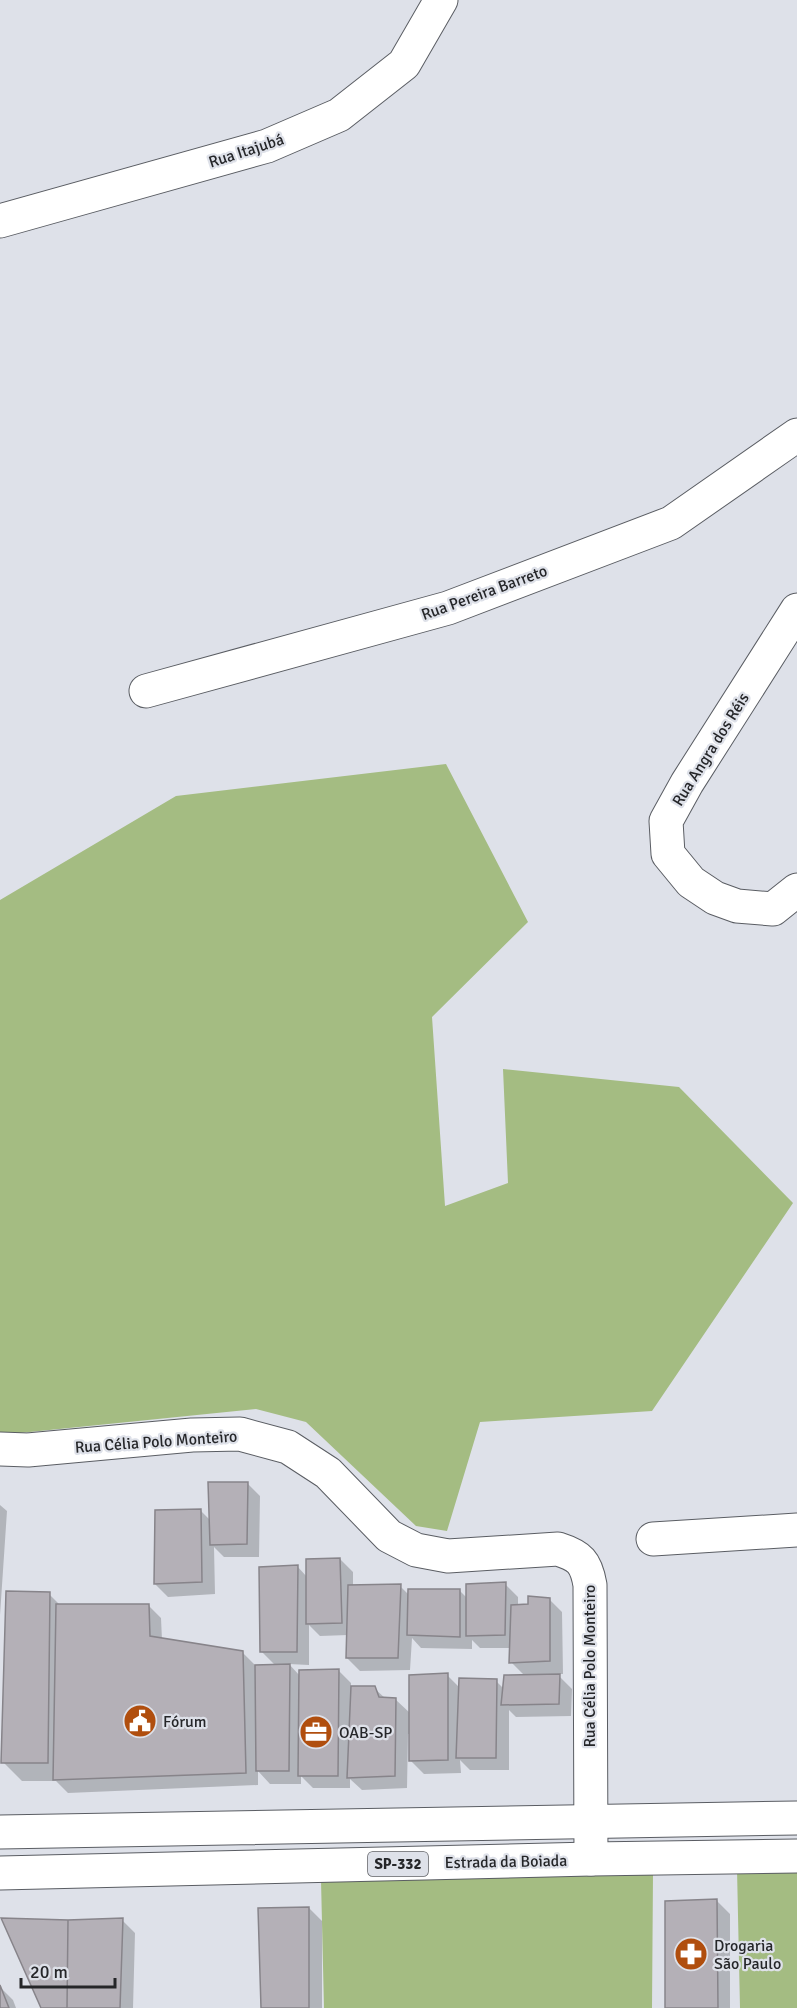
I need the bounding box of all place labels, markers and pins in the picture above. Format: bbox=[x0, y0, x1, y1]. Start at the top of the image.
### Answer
public building icon: Fórum bbox=[122, 1703, 158, 1739]
place label: Fórum bbox=[163, 1712, 207, 1732]
office icon: OAB-SP bbox=[298, 1714, 334, 1750]
place label: OAB-SP bbox=[339, 1723, 392, 1743]
pharmacy icon: Drogaria São Paulo bbox=[673, 1936, 709, 1972]
place label: Drogaria São Paulo bbox=[714, 1936, 781, 1974]

